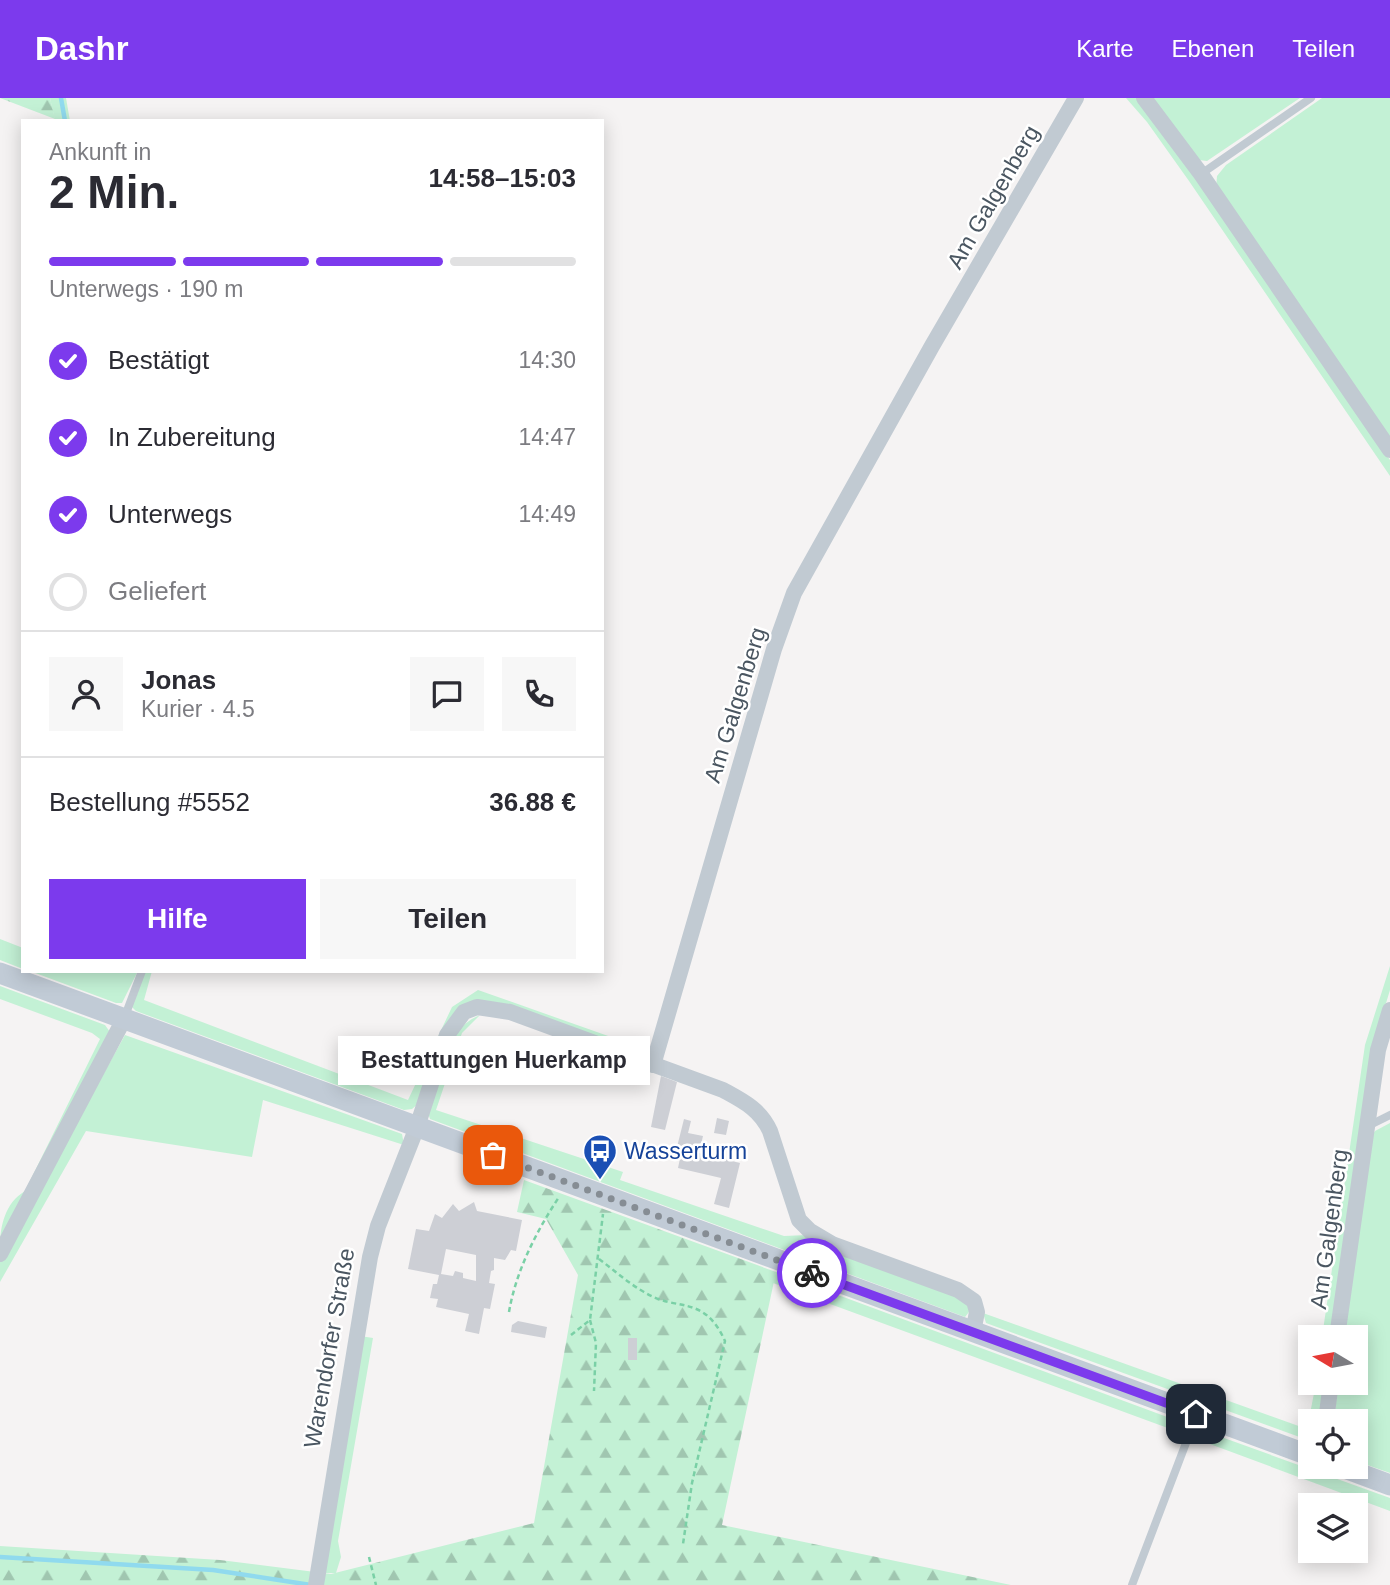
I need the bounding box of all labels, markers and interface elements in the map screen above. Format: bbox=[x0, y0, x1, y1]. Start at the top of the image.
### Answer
text: Dashr bbox=[35, 30, 129, 67]
text: Karte bbox=[1076, 35, 1134, 62]
text: Ebenen bbox=[1172, 35, 1254, 62]
text: Teilen bbox=[1292, 35, 1355, 62]
street label: Am Galgenberg bbox=[941, 121, 1045, 273]
text: Ankunft in bbox=[49, 139, 151, 165]
text: 14:58–15:03 bbox=[429, 163, 576, 193]
text: 2 Min. bbox=[49, 166, 179, 218]
text: Unterwegs · 190 m bbox=[49, 276, 243, 302]
icon: check bbox=[49, 342, 87, 380]
text: Bestätigt bbox=[108, 345, 209, 375]
text: 14:30 bbox=[518, 347, 576, 373]
icon: check bbox=[49, 419, 87, 457]
text: In Zubereitung bbox=[108, 422, 276, 452]
text: 14:47 bbox=[518, 424, 576, 450]
icon: check bbox=[49, 496, 87, 534]
text: Unterwegs bbox=[108, 499, 232, 529]
text: 14:49 bbox=[518, 501, 576, 527]
text: Geliefert bbox=[108, 576, 206, 606]
street label: Am Galgenberg bbox=[699, 624, 771, 786]
button: person bbox=[49, 657, 123, 731]
button: chat bbox=[410, 657, 484, 731]
button: phone bbox=[502, 657, 576, 731]
text: Jonas bbox=[141, 665, 216, 695]
text: Kurier · 4.5 bbox=[141, 696, 255, 722]
text: Bestellung #5552 bbox=[49, 787, 250, 817]
text: 36.88 € bbox=[489, 787, 576, 817]
button: Hilfe bbox=[49, 879, 306, 959]
button: Teilen bbox=[320, 879, 576, 959]
callout: Bestattungen Huerkamp bbox=[337, 1036, 649, 1085]
text: Bestattungen Huerkamp bbox=[361, 1047, 627, 1073]
pin bbox=[463, 1125, 523, 1185]
bus stop icon: Wasserturm bbox=[581, 1132, 619, 1181]
icon: bag bbox=[474, 1136, 512, 1174]
place label: Wasserturm bbox=[624, 1138, 747, 1164]
street label: Am Galgenberg bbox=[1305, 1147, 1353, 1311]
courier bbox=[777, 1238, 847, 1308]
street label: Warendorfer Straße bbox=[299, 1246, 359, 1450]
icon: bike bbox=[793, 1254, 831, 1292]
north arrow bbox=[1298, 1325, 1368, 1395]
map controls bbox=[1298, 1325, 1368, 1563]
pin bbox=[1166, 1384, 1226, 1444]
icon: home bbox=[1177, 1395, 1215, 1433]
button: locate bbox=[1298, 1409, 1368, 1479]
button: layers bbox=[1298, 1493, 1368, 1563]

